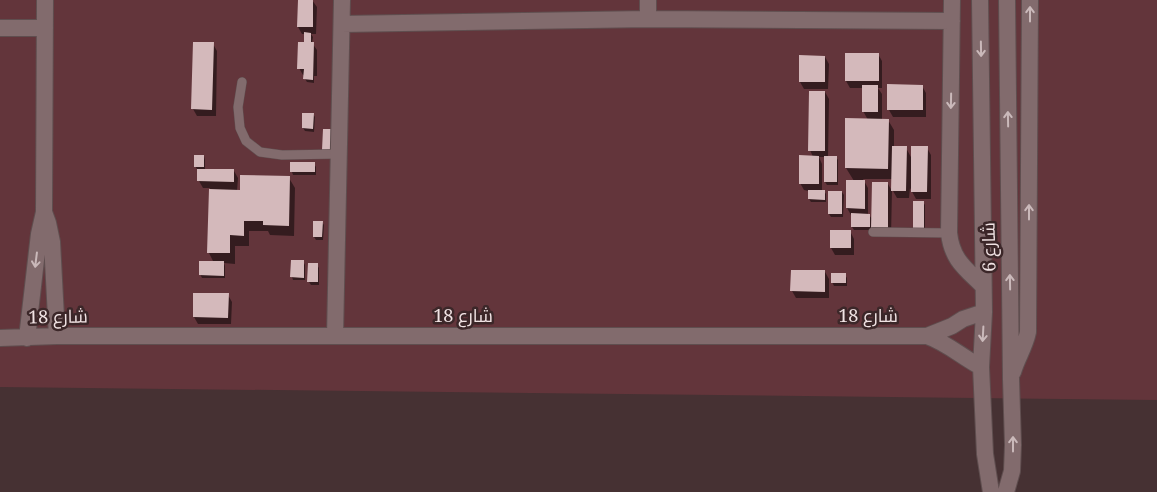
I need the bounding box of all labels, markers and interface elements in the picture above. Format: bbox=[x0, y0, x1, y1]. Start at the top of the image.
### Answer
one-way arrow bbox=[1025, 6, 1035, 22]
one-way arrow bbox=[976, 40, 986, 56]
one-way arrow bbox=[946, 92, 956, 109]
one-way arrow bbox=[1003, 111, 1013, 128]
one-way arrow bbox=[1024, 204, 1034, 220]
street label: شارع 6 bbox=[976, 222, 1001, 272]
one-way arrow bbox=[31, 252, 41, 268]
one-way arrow bbox=[1005, 274, 1015, 290]
street label: شارع 18 bbox=[28, 303, 88, 330]
street label: شارع 18 bbox=[433, 303, 493, 328]
street label: شارع 18 bbox=[838, 303, 898, 328]
one-way arrow bbox=[978, 325, 987, 341]
one-way arrow bbox=[1008, 436, 1018, 452]

